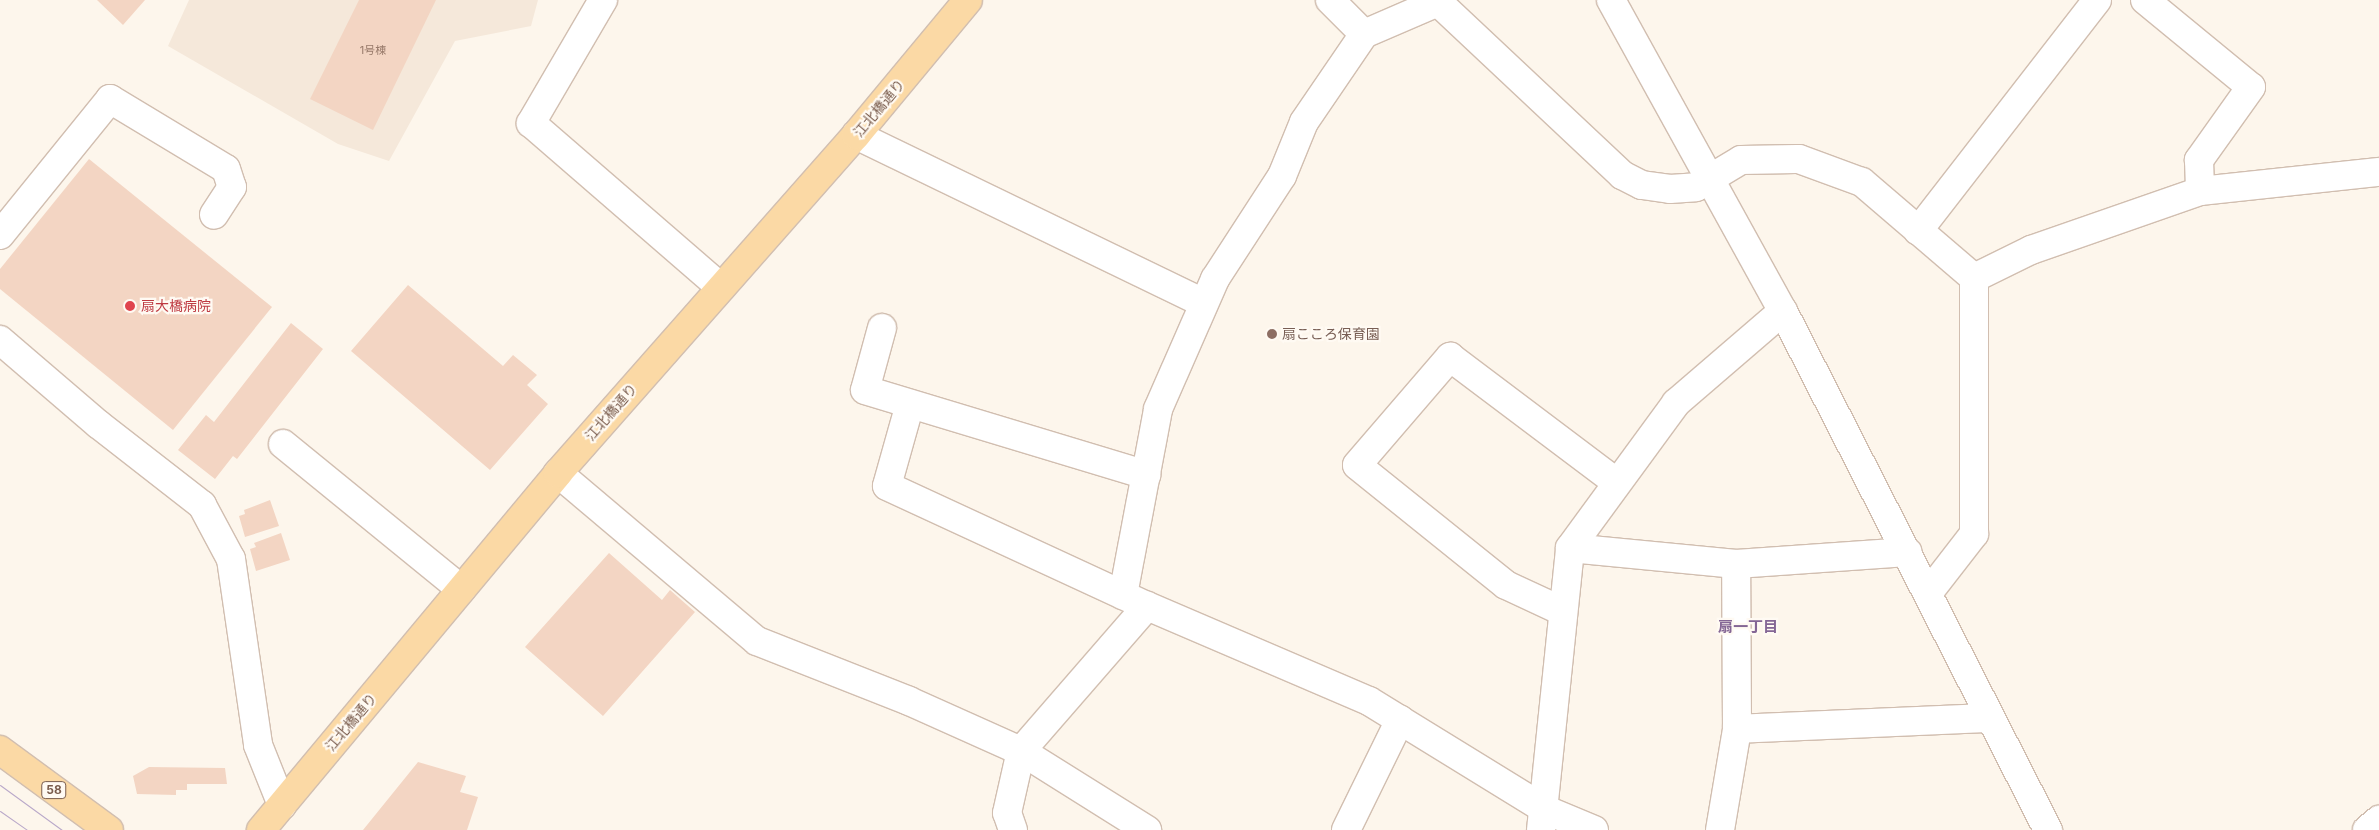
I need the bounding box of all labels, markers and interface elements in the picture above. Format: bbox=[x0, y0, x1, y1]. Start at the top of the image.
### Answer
house number: 1号棟 bbox=[360, 43, 386, 57]
street label: 江北橋通り bbox=[850, 76, 908, 140]
place label: 扇大橋病院 bbox=[141, 298, 211, 314]
marker: 扇大橋病院 bbox=[123, 299, 137, 313]
place label: 扇こころ保育園 bbox=[1282, 326, 1380, 342]
marker: 扇こころ保育園 bbox=[1266, 328, 1278, 340]
street label: 江北橋通り bbox=[582, 380, 640, 444]
district label: 扇一丁目 bbox=[1718, 618, 1778, 636]
street label: 江北橋通り bbox=[322, 690, 380, 754]
road number: 58 bbox=[40, 780, 68, 800]

